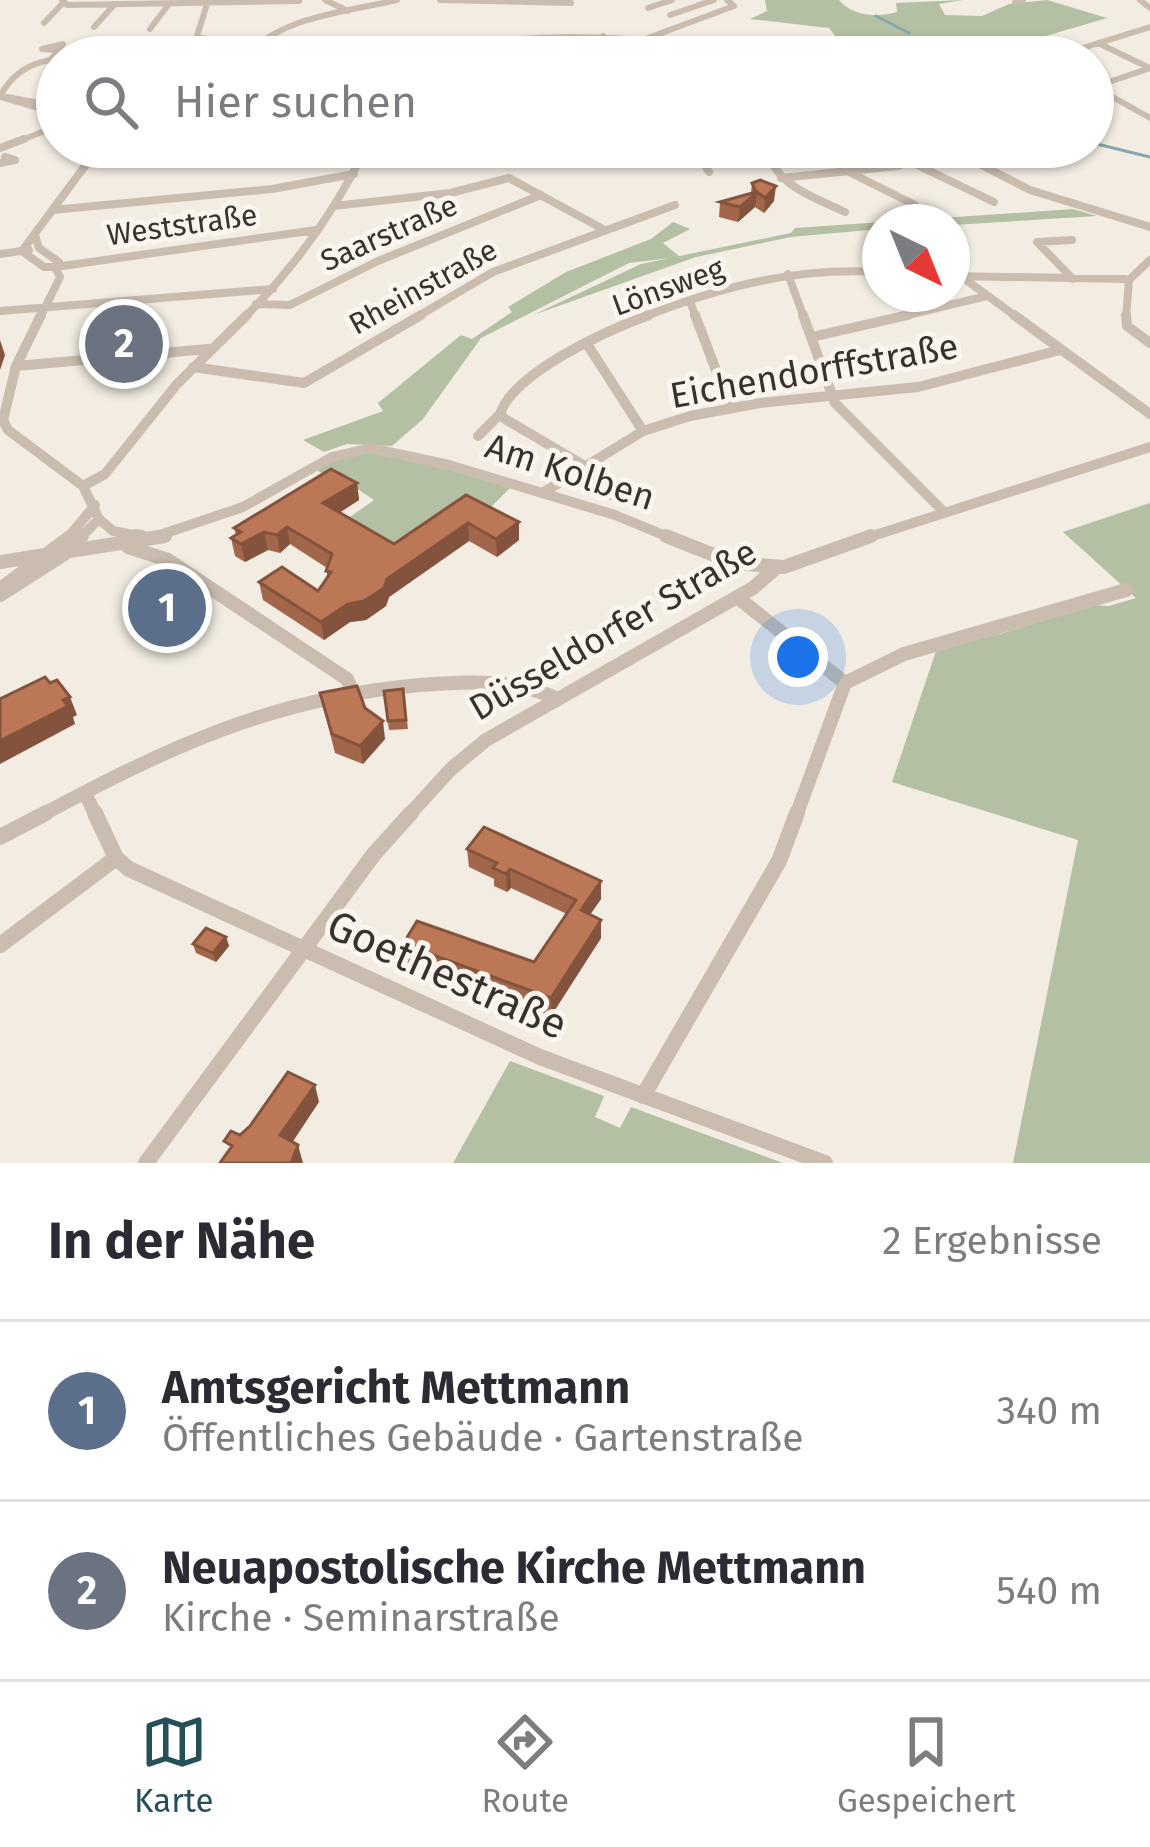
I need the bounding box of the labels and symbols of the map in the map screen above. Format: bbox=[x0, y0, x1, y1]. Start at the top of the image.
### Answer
street label: Saarstraße bbox=[315, 187, 463, 279]
street label: Weststraße bbox=[104, 197, 260, 253]
north arrow bbox=[862, 204, 970, 312]
street label: Rheinstraße bbox=[343, 232, 503, 342]
street label: Lönsweg bbox=[607, 250, 729, 324]
pin: 2 bbox=[85, 299, 163, 389]
street label: Eichendorffstraße bbox=[666, 324, 962, 418]
street label: Am Kolben bbox=[480, 424, 660, 520]
street label: Düsseldorfer Straße bbox=[462, 530, 764, 730]
pin: 1 bbox=[128, 563, 206, 653]
your location bbox=[768, 627, 828, 687]
street label: Goethestraße bbox=[320, 900, 574, 1050]

